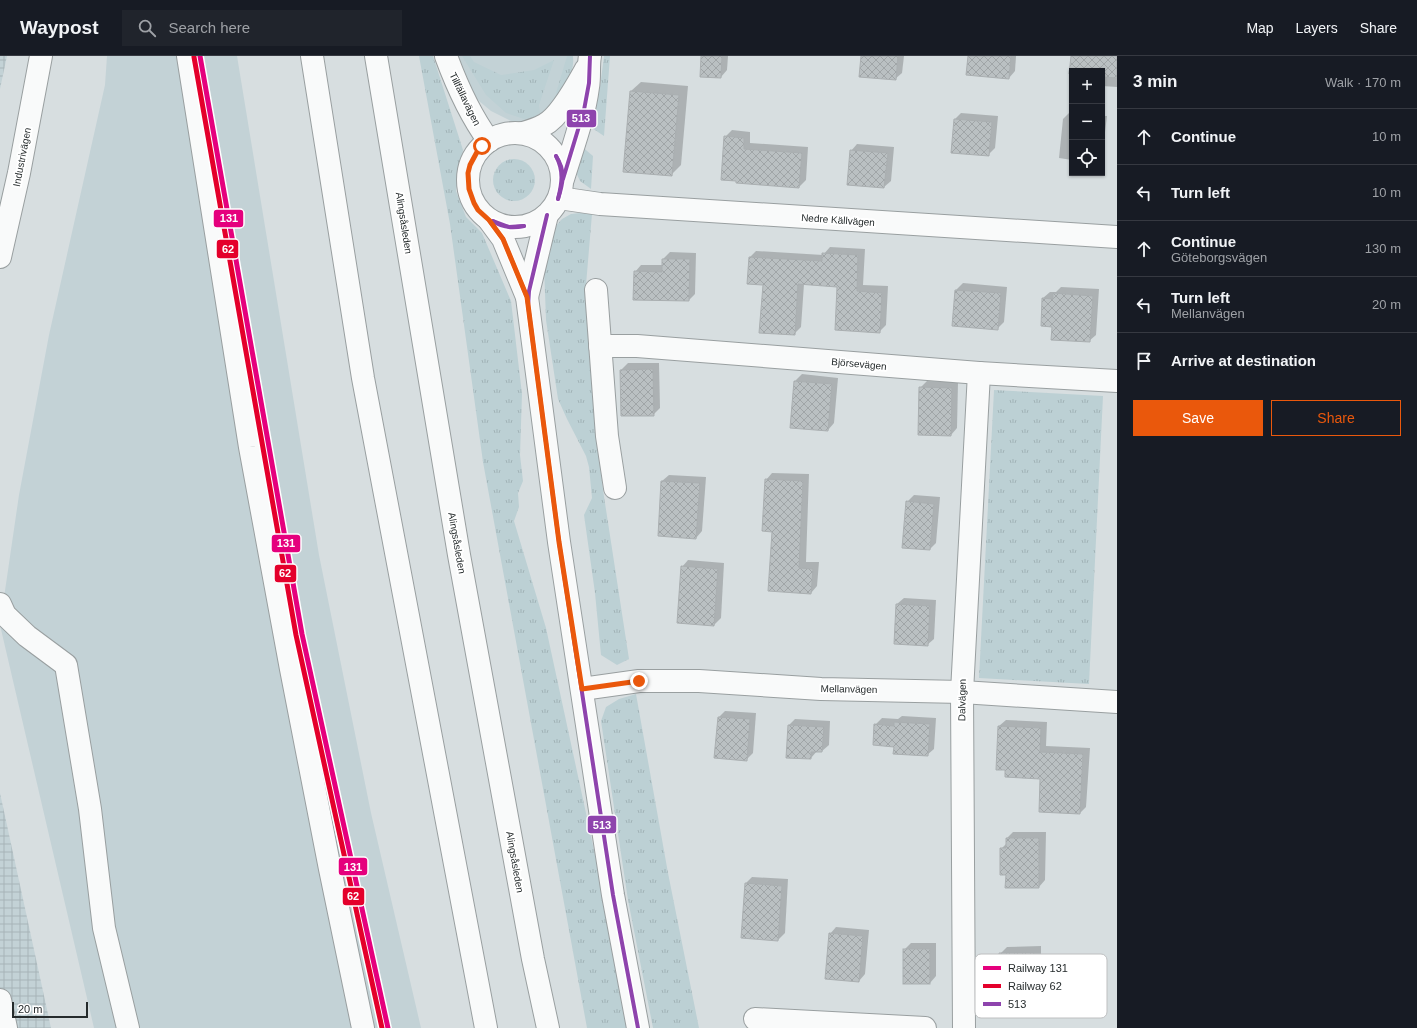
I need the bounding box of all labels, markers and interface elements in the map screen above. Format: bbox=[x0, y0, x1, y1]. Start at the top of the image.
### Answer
search box bbox=[122, 10, 402, 46]
text: Waypost bbox=[20, 17, 98, 38]
icon: search bbox=[136, 17, 158, 39]
text: Search here bbox=[168, 19, 250, 36]
text: Map bbox=[1246, 20, 1274, 36]
text: Layers bbox=[1296, 20, 1338, 36]
text: Share bbox=[1360, 20, 1397, 36]
map controls bbox=[1069, 68, 1105, 176]
button: + bbox=[1069, 68, 1105, 104]
street label: Tillfällavägen bbox=[447, 71, 483, 127]
text: 3 min bbox=[1133, 72, 1177, 91]
text: Walk · 170 m bbox=[1325, 75, 1401, 90]
button: − bbox=[1069, 104, 1105, 140]
line badge: 513 bbox=[566, 109, 597, 128]
text: 513 bbox=[572, 112, 590, 124]
street label: Industrivägen bbox=[11, 126, 33, 188]
icon: ahead bbox=[1133, 126, 1155, 148]
text: Continue bbox=[1171, 128, 1236, 145]
text: 10 m bbox=[1372, 129, 1401, 144]
route start bbox=[473, 137, 491, 155]
button: locate bbox=[1069, 140, 1105, 176]
icon: left bbox=[1133, 182, 1155, 204]
text: Turn left bbox=[1171, 184, 1230, 201]
text: 10 m bbox=[1372, 185, 1401, 200]
street label: Alingsåsleden bbox=[394, 191, 414, 255]
line badge: 131 bbox=[213, 209, 244, 228]
text: 131 bbox=[220, 212, 238, 224]
street label: Nedre Källvägen bbox=[801, 212, 875, 228]
text: Continue bbox=[1171, 233, 1236, 250]
icon: ahead bbox=[1133, 238, 1155, 260]
line badge: 62 bbox=[216, 239, 239, 259]
text: 130 m bbox=[1365, 241, 1401, 256]
text: 62 bbox=[222, 243, 234, 255]
text: Göteborgsvägen bbox=[1171, 250, 1267, 265]
text: Turn left bbox=[1171, 289, 1230, 306]
icon: left bbox=[1133, 294, 1155, 316]
text: 20 m bbox=[1372, 297, 1401, 312]
text: Mellanvägen bbox=[1171, 306, 1245, 321]
icon: arrive bbox=[1133, 350, 1155, 372]
text: Arrive at destination bbox=[1171, 352, 1316, 369]
street label: Björsevägen bbox=[831, 356, 887, 372]
button: Save bbox=[1133, 400, 1263, 436]
button: Share bbox=[1271, 400, 1401, 436]
street label: Alingsåsleden bbox=[446, 511, 468, 575]
line badge: 131 bbox=[271, 534, 301, 553]
text: 131 bbox=[277, 537, 295, 549]
line badge: 62 bbox=[274, 564, 297, 583]
text: 62 bbox=[279, 567, 291, 579]
route end bbox=[630, 672, 648, 690]
street label: Dalvägen bbox=[956, 679, 968, 721]
street label: Mellanvägen bbox=[821, 683, 877, 695]
line badge: 513 bbox=[587, 815, 617, 834]
text: 513 bbox=[593, 819, 611, 831]
street label: Alingsåsleden bbox=[504, 830, 526, 894]
line badge: 131 bbox=[338, 857, 368, 876]
text: 131 bbox=[344, 861, 362, 873]
line badge: 62 bbox=[342, 887, 365, 906]
text: 62 bbox=[347, 890, 359, 902]
legend bbox=[975, 954, 1107, 1018]
text: Railway 131 bbox=[1008, 962, 1068, 974]
text: Railway 62 bbox=[1008, 980, 1062, 992]
text: 513 bbox=[1008, 998, 1026, 1010]
scale bar bbox=[12, 1000, 88, 1019]
text: 20 m bbox=[18, 1003, 42, 1015]

